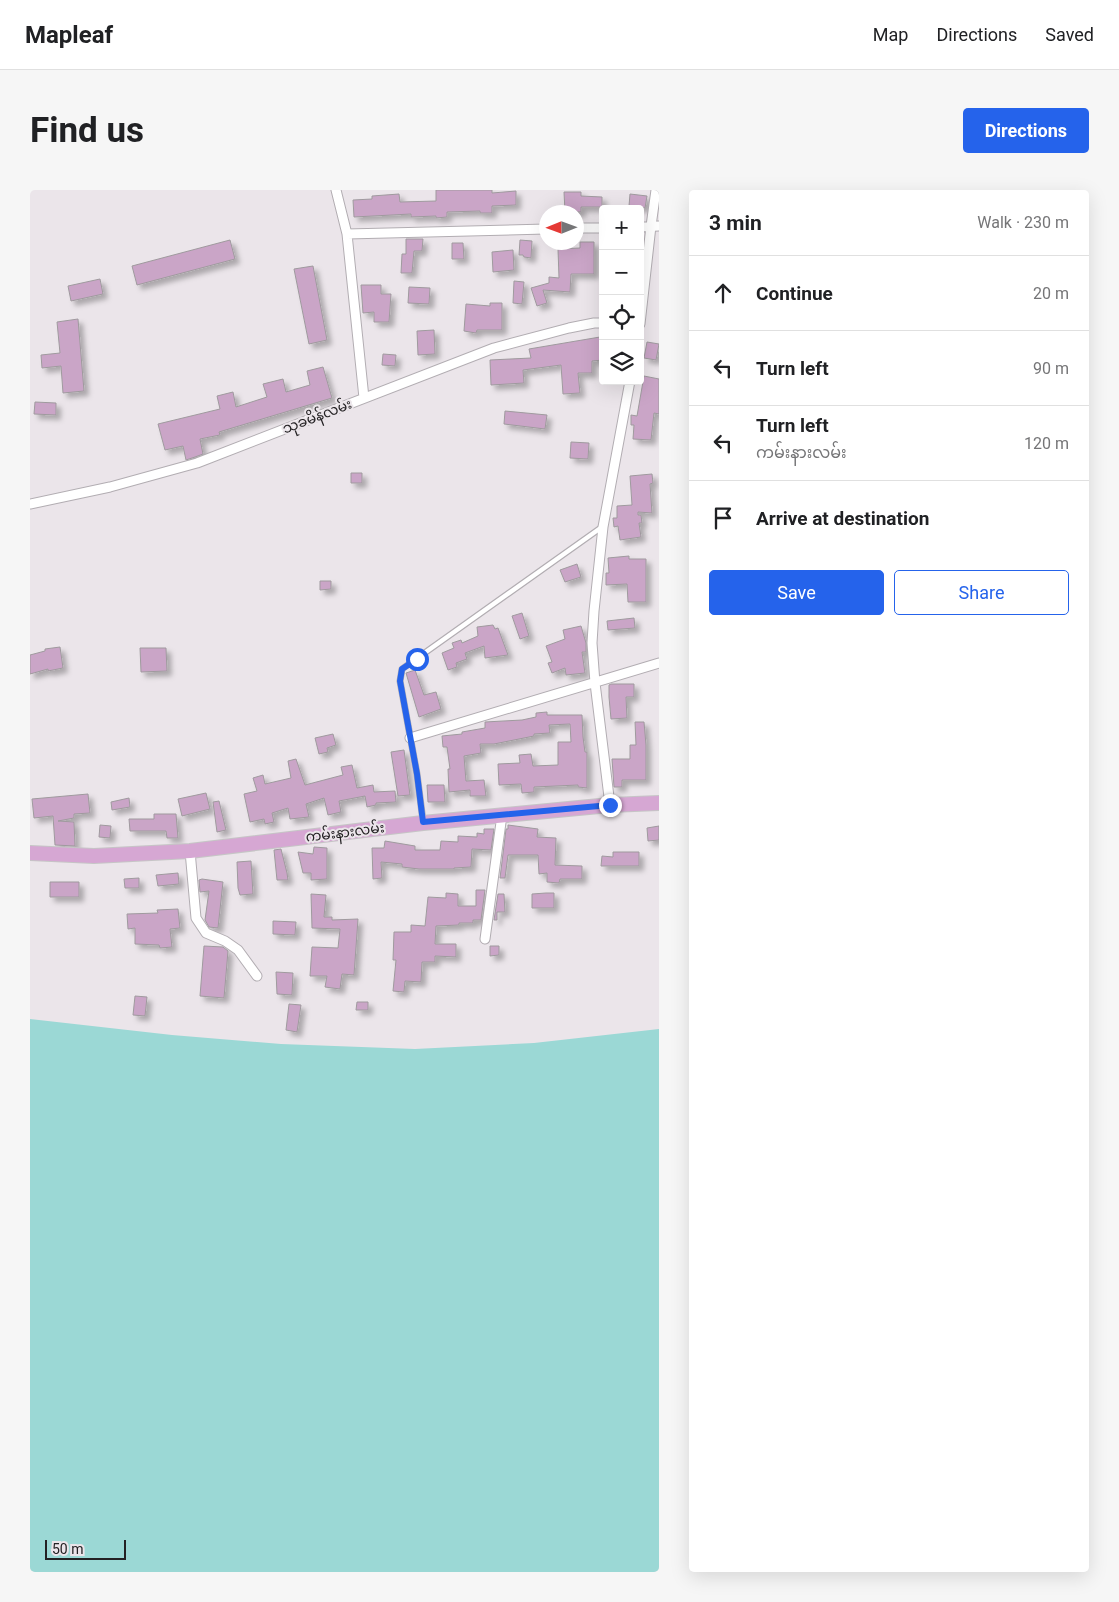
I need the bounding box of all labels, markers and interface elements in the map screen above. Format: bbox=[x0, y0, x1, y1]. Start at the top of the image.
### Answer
text: Mapleaf bbox=[25, 21, 113, 49]
text: Map bbox=[873, 24, 908, 45]
text: Directions bbox=[936, 24, 1017, 45]
text: Saved bbox=[1045, 24, 1094, 45]
button: Directions bbox=[963, 108, 1089, 153]
text: Find us bbox=[30, 110, 144, 151]
north arrow bbox=[539, 205, 584, 250]
map controls bbox=[599, 205, 644, 385]
button: + bbox=[599, 205, 644, 250]
text: 3 min bbox=[709, 211, 762, 235]
text: Walk · 230 m bbox=[977, 213, 1069, 232]
button: − bbox=[599, 250, 644, 295]
icon: ahead bbox=[709, 279, 737, 307]
text: Continue bbox=[756, 282, 833, 305]
text: 20 m bbox=[1033, 284, 1069, 303]
button: locate bbox=[599, 295, 644, 340]
button: layers bbox=[599, 340, 644, 385]
icon: left bbox=[709, 354, 737, 382]
text: Turn left bbox=[756, 357, 829, 380]
text: 90 m bbox=[1033, 359, 1069, 378]
street label: သုခမိန်လမ်း bbox=[279, 394, 355, 440]
text: Turn left bbox=[756, 414, 829, 437]
icon: left bbox=[709, 429, 737, 457]
text: 120 m bbox=[1024, 434, 1069, 453]
text: ကမ်းနားလမ်း bbox=[756, 443, 847, 462]
icon: arrive bbox=[709, 504, 737, 532]
text: Arrive at destination bbox=[756, 507, 929, 530]
button: Save bbox=[709, 570, 884, 615]
button: Share bbox=[894, 570, 1069, 615]
route start bbox=[406, 648, 429, 671]
route end bbox=[599, 794, 622, 817]
street label: ကမ်းနားလမ်း bbox=[304, 817, 386, 849]
scale bar bbox=[45, 1537, 126, 1560]
text: 50 m bbox=[52, 1541, 84, 1557]

